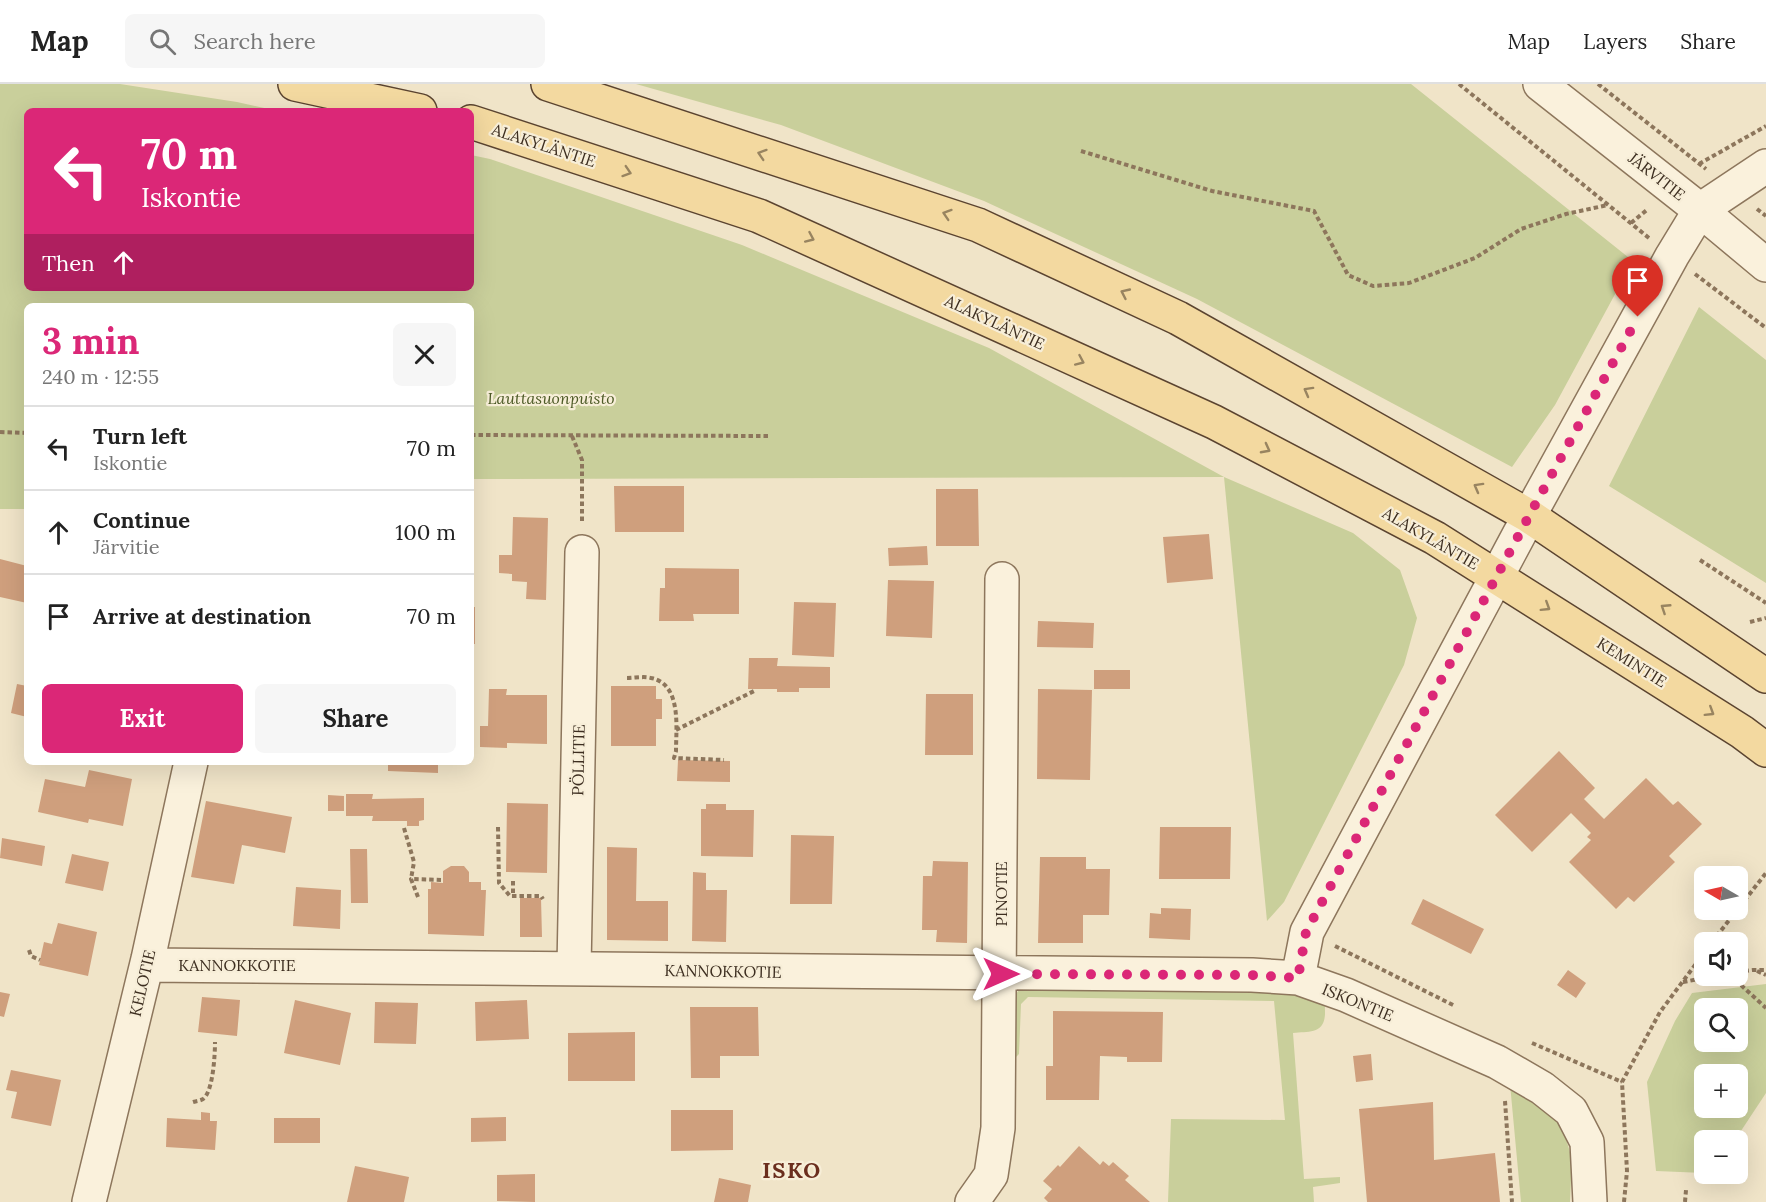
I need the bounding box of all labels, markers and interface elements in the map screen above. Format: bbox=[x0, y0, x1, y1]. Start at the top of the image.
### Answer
search box bbox=[125, 14, 545, 68]
text: Map bbox=[30, 23, 89, 59]
icon: search bbox=[146, 25, 179, 58]
text: Search here bbox=[194, 27, 316, 55]
text: Map bbox=[1507, 28, 1550, 55]
text: Layers bbox=[1583, 28, 1647, 55]
text: Share bbox=[1680, 28, 1736, 55]
street label: ALAKYLÄNTIE bbox=[489, 119, 598, 171]
text: 70 m bbox=[141, 127, 237, 181]
icon: left bbox=[42, 132, 120, 210]
street label: JÄRVITIE bbox=[1624, 147, 1690, 204]
one-way arrow bbox=[757, 148, 768, 161]
one-way arrow bbox=[621, 165, 632, 177]
text: Iskontie bbox=[141, 180, 241, 214]
one-way arrow bbox=[942, 209, 953, 222]
one-way arrow bbox=[803, 231, 814, 243]
icon: ahead bbox=[107, 246, 140, 279]
text: Then bbox=[42, 249, 95, 277]
pin bbox=[1612, 255, 1663, 317]
icon: arrive bbox=[1621, 264, 1654, 297]
one-way arrow bbox=[1121, 289, 1132, 301]
street label: ALAKYLÄNTIE bbox=[941, 290, 1048, 354]
text: 3 min bbox=[42, 318, 140, 364]
button: close bbox=[393, 323, 456, 386]
one-way arrow bbox=[1074, 354, 1085, 366]
text: 240 m · 12:55 bbox=[42, 364, 159, 389]
one-way arrow bbox=[1304, 387, 1314, 398]
park label: Lauttasuonpuisto bbox=[487, 388, 615, 408]
text: Turn left bbox=[93, 422, 187, 450]
icon: left bbox=[42, 432, 75, 465]
text: 70 m bbox=[407, 434, 456, 462]
one-way arrow bbox=[1259, 442, 1270, 453]
text: Iskontie bbox=[93, 450, 167, 475]
one-way arrow bbox=[1474, 483, 1484, 494]
street label: ALAKYLÄNTIE bbox=[1378, 502, 1483, 574]
text: Continue bbox=[93, 506, 190, 534]
icon: ahead bbox=[42, 516, 75, 549]
text: 100 m bbox=[395, 518, 456, 546]
text: Järvitie bbox=[93, 534, 160, 559]
icon: arrive bbox=[42, 600, 75, 633]
one-way arrow bbox=[1540, 600, 1550, 612]
text: Arrive at destination bbox=[93, 602, 311, 630]
text: 70 m bbox=[407, 602, 456, 630]
one-way arrow bbox=[1661, 603, 1671, 615]
street label: KEMINTIE bbox=[1593, 633, 1671, 691]
button: Exit bbox=[42, 684, 243, 753]
button: Share bbox=[255, 684, 456, 753]
one-way arrow bbox=[1704, 705, 1715, 716]
street label: PÖLLITIE bbox=[567, 724, 589, 796]
street label: PINOTIE bbox=[991, 861, 1011, 927]
north arrow bbox=[1694, 866, 1748, 920]
map controls bbox=[1694, 866, 1748, 1184]
button: sound bbox=[1694, 932, 1748, 986]
position arrow bbox=[969, 942, 1033, 1006]
street label: KELOTIE bbox=[125, 948, 159, 1018]
street label: KANNOKKOTIE bbox=[178, 955, 296, 975]
street label: KANNOKKOTIE bbox=[664, 960, 782, 982]
street label: ISKONTIE bbox=[1319, 979, 1397, 1025]
button: search bbox=[1694, 998, 1748, 1052]
button: + bbox=[1694, 1064, 1748, 1118]
button: − bbox=[1694, 1130, 1748, 1184]
district label: ISKO bbox=[762, 1156, 822, 1184]

